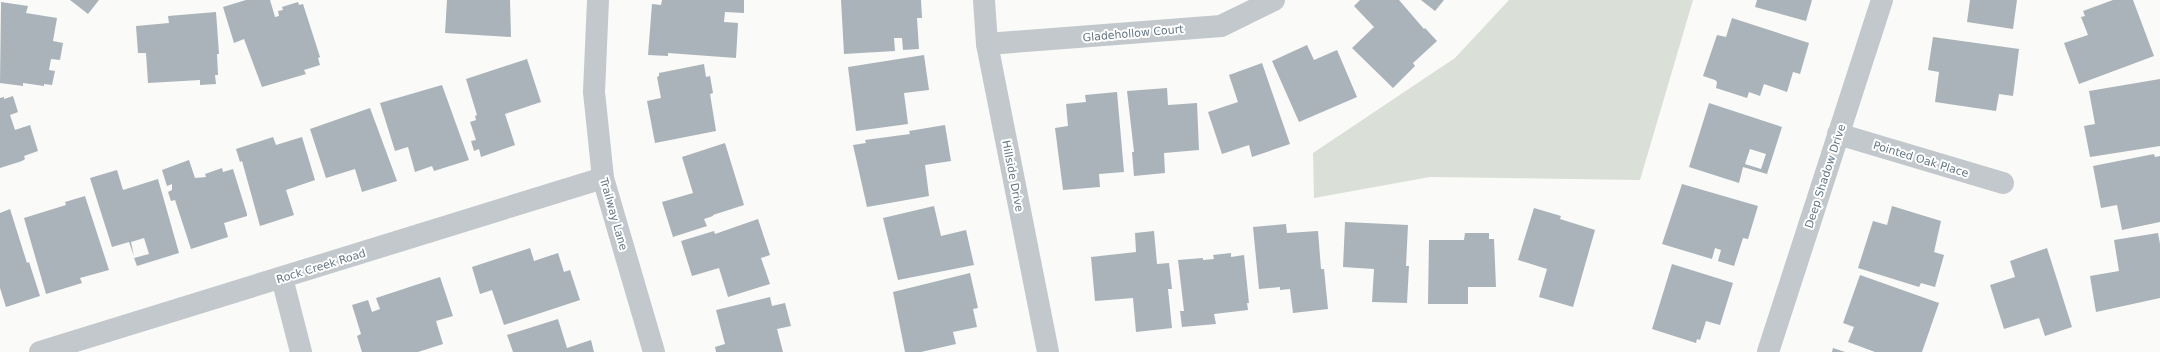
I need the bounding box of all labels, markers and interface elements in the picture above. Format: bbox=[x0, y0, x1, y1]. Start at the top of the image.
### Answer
street label: Gladehollow Court bbox=[1082, 23, 1185, 44]
street label: Deep Shadow Drive bbox=[1802, 122, 1849, 230]
street label: Hillside Drive bbox=[999, 139, 1026, 213]
street label: Pointed Oak Place bbox=[1872, 139, 1970, 180]
street label: Trailway Lane bbox=[597, 175, 630, 252]
street label: Rock Creek Road bbox=[275, 247, 367, 286]

